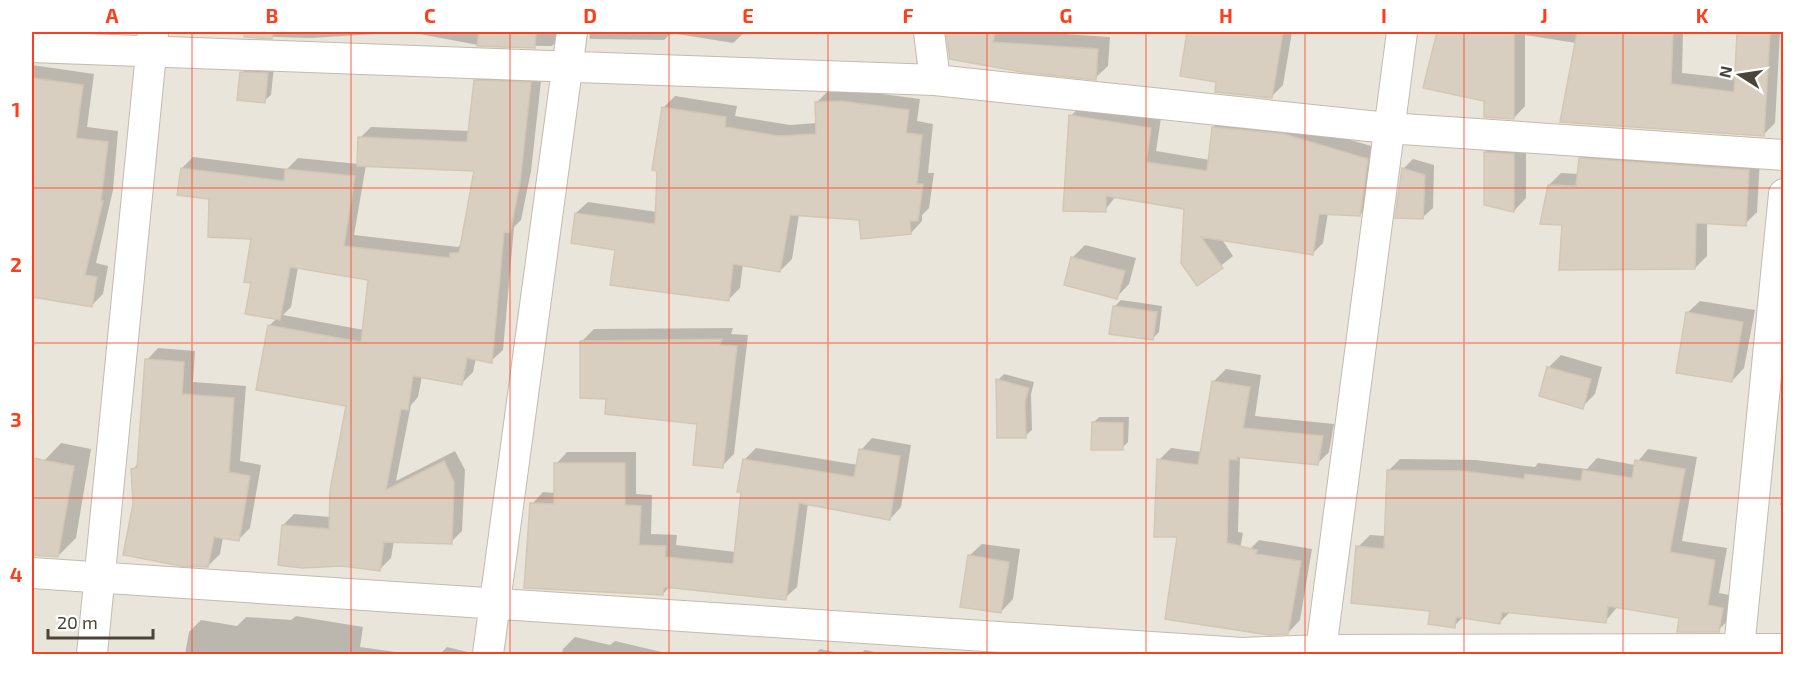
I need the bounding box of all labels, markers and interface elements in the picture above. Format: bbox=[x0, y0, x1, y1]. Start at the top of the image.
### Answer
text: A bbox=[105, 3, 119, 27]
text: B bbox=[266, 3, 278, 27]
text: C bbox=[424, 3, 436, 27]
text: D bbox=[583, 3, 597, 27]
text: E bbox=[742, 3, 754, 27]
text: F bbox=[902, 3, 914, 27]
text: G bbox=[1060, 3, 1072, 27]
text: H bbox=[1219, 3, 1233, 27]
text: I bbox=[1381, 3, 1387, 27]
text: J bbox=[1540, 3, 1548, 27]
text: K bbox=[1696, 3, 1709, 27]
north arrow bbox=[1710, 45, 1770, 105]
text: N bbox=[1714, 64, 1735, 79]
text: 1 bbox=[12, 97, 20, 121]
text: 2 bbox=[10, 252, 22, 276]
text: 3 bbox=[10, 407, 22, 431]
text: 4 bbox=[10, 562, 23, 586]
scale bar bbox=[48, 602, 153, 640]
text: 20 m bbox=[57, 611, 98, 633]

